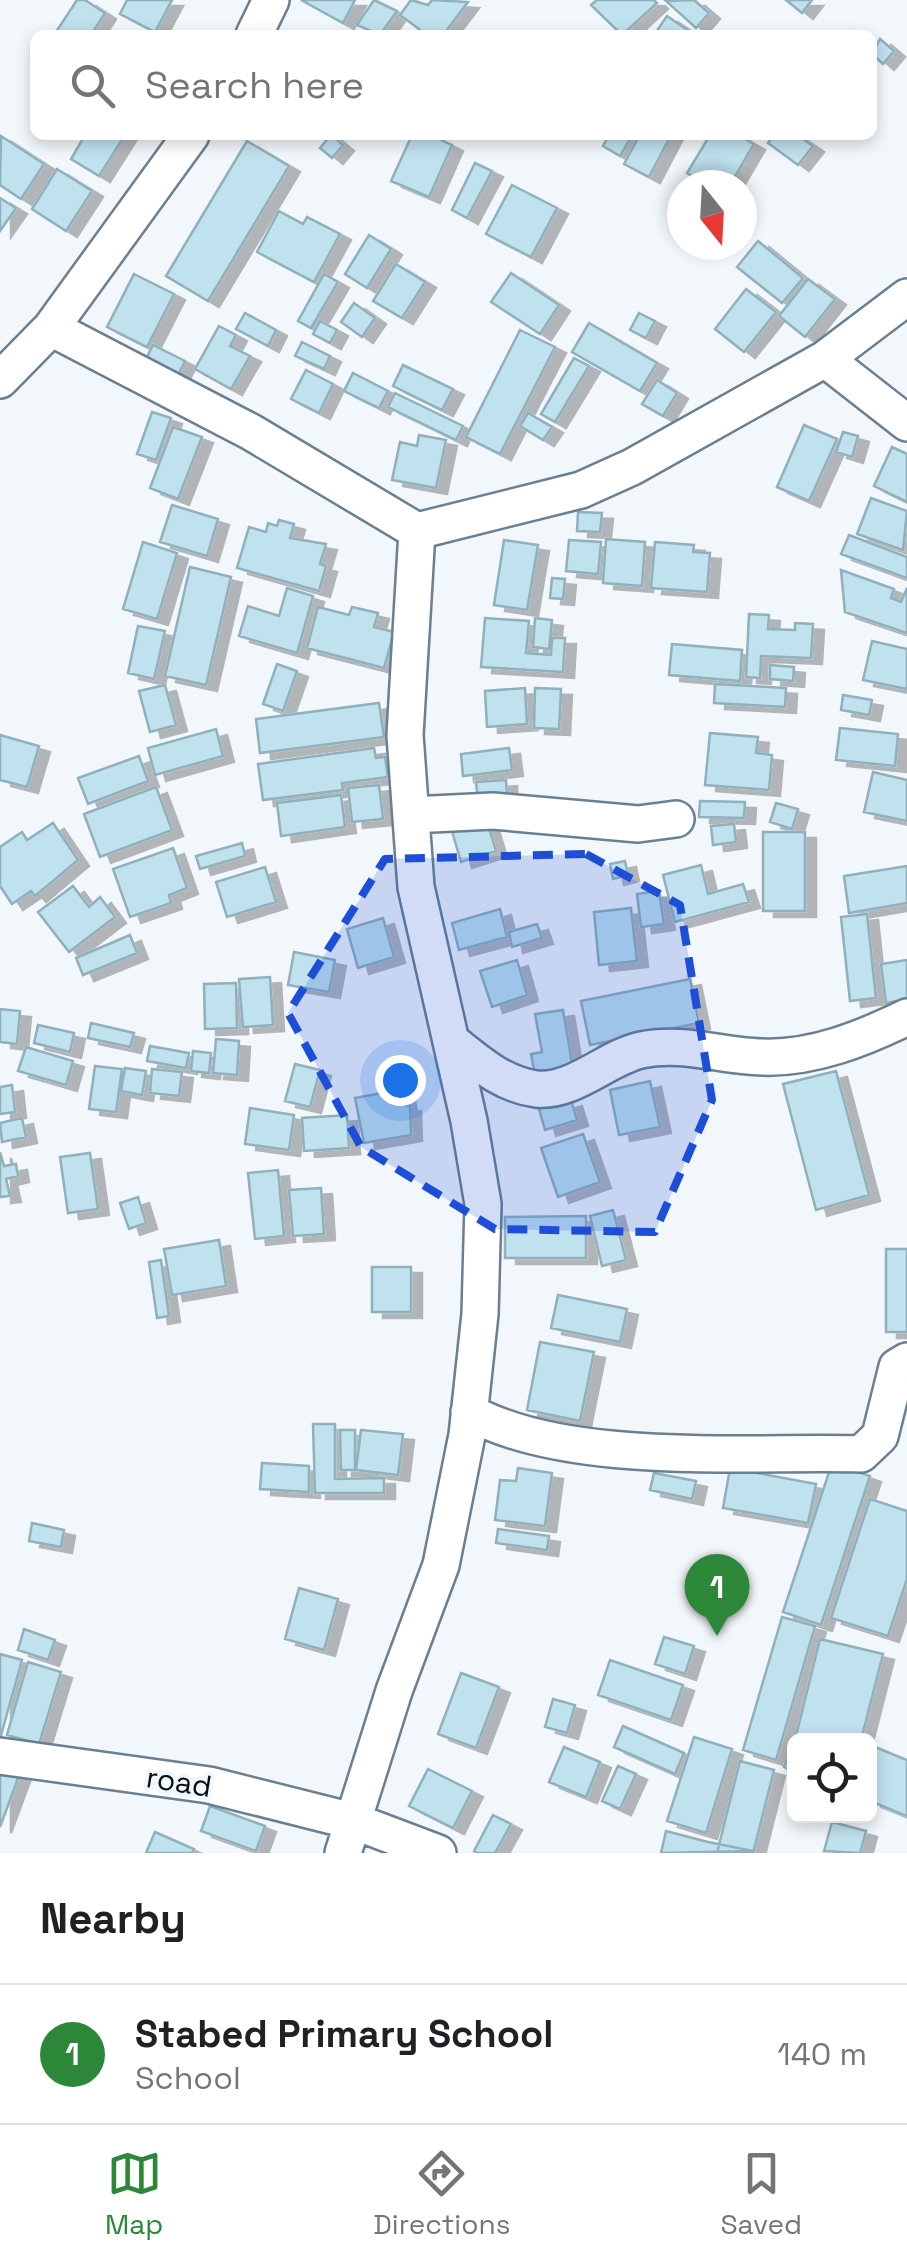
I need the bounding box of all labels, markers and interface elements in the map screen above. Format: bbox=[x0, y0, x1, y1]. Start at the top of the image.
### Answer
search box bbox=[30, 30, 877, 140]
icon: search bbox=[65, 58, 120, 113]
text: Search here bbox=[145, 61, 364, 109]
north arrow bbox=[667, 170, 757, 260]
your location bbox=[375, 1055, 426, 1106]
pin: 1 bbox=[684, 1554, 750, 1636]
map controls bbox=[787, 1733, 877, 1823]
button: locate bbox=[787, 1733, 877, 1823]
street label: road bbox=[144, 1757, 214, 1806]
text: Nearby bbox=[40, 1892, 186, 1945]
text: Stabed Primary School bbox=[135, 2010, 553, 2058]
text: 1 bbox=[65, 2034, 80, 2074]
text: 140 m bbox=[777, 2034, 867, 2074]
text: School bbox=[135, 2058, 241, 2098]
tab: Map bbox=[105, 2146, 163, 2242]
tab: Directions bbox=[373, 2146, 510, 2242]
tab: Saved bbox=[720, 2146, 802, 2242]

